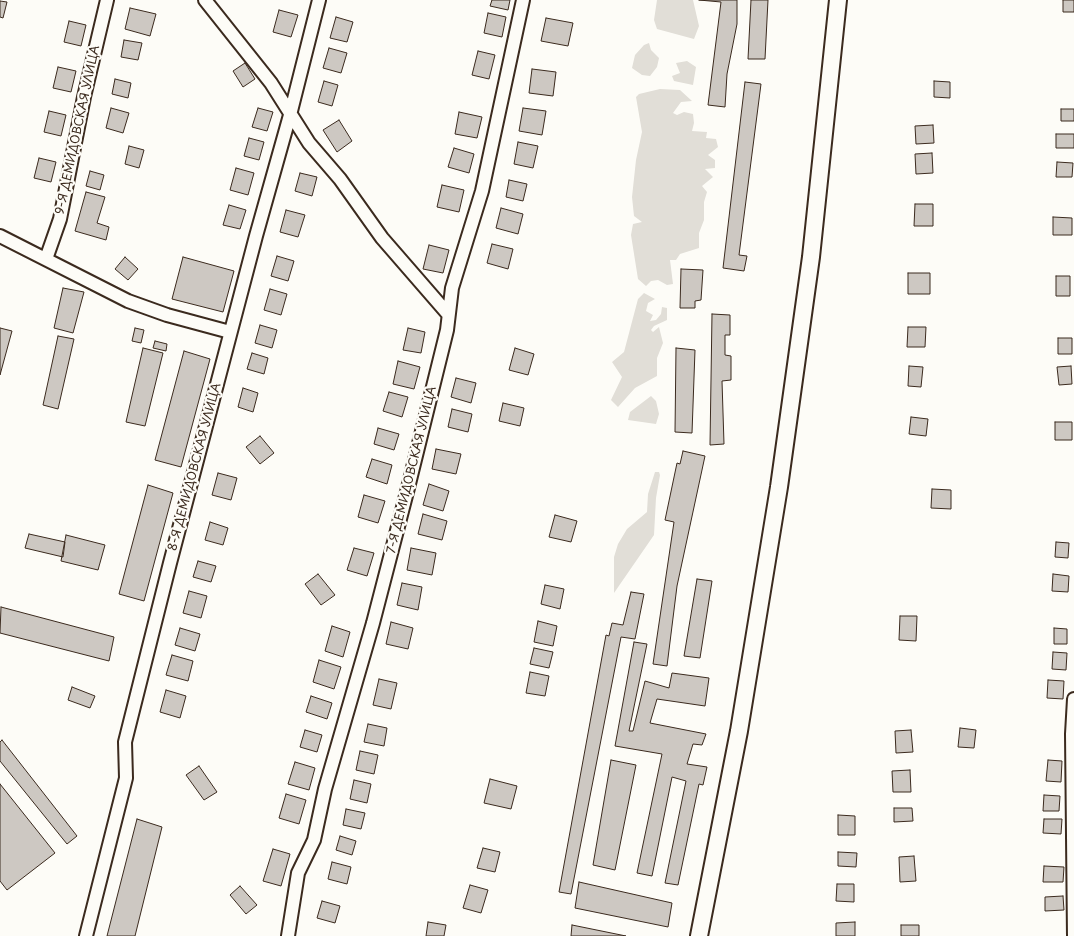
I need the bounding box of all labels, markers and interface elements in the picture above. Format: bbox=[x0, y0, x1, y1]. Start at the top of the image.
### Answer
street label: 9-Я ДЕМИДОВСКАЯ УЛИЦА bbox=[53, 44, 103, 216]
street label: 8-Я ДЕМИДОВСКАЯ УЛИЦА bbox=[166, 382, 224, 552]
street label: 7-Я ДЕМИДОВСКАЯ УЛИЦА bbox=[384, 385, 440, 555]

